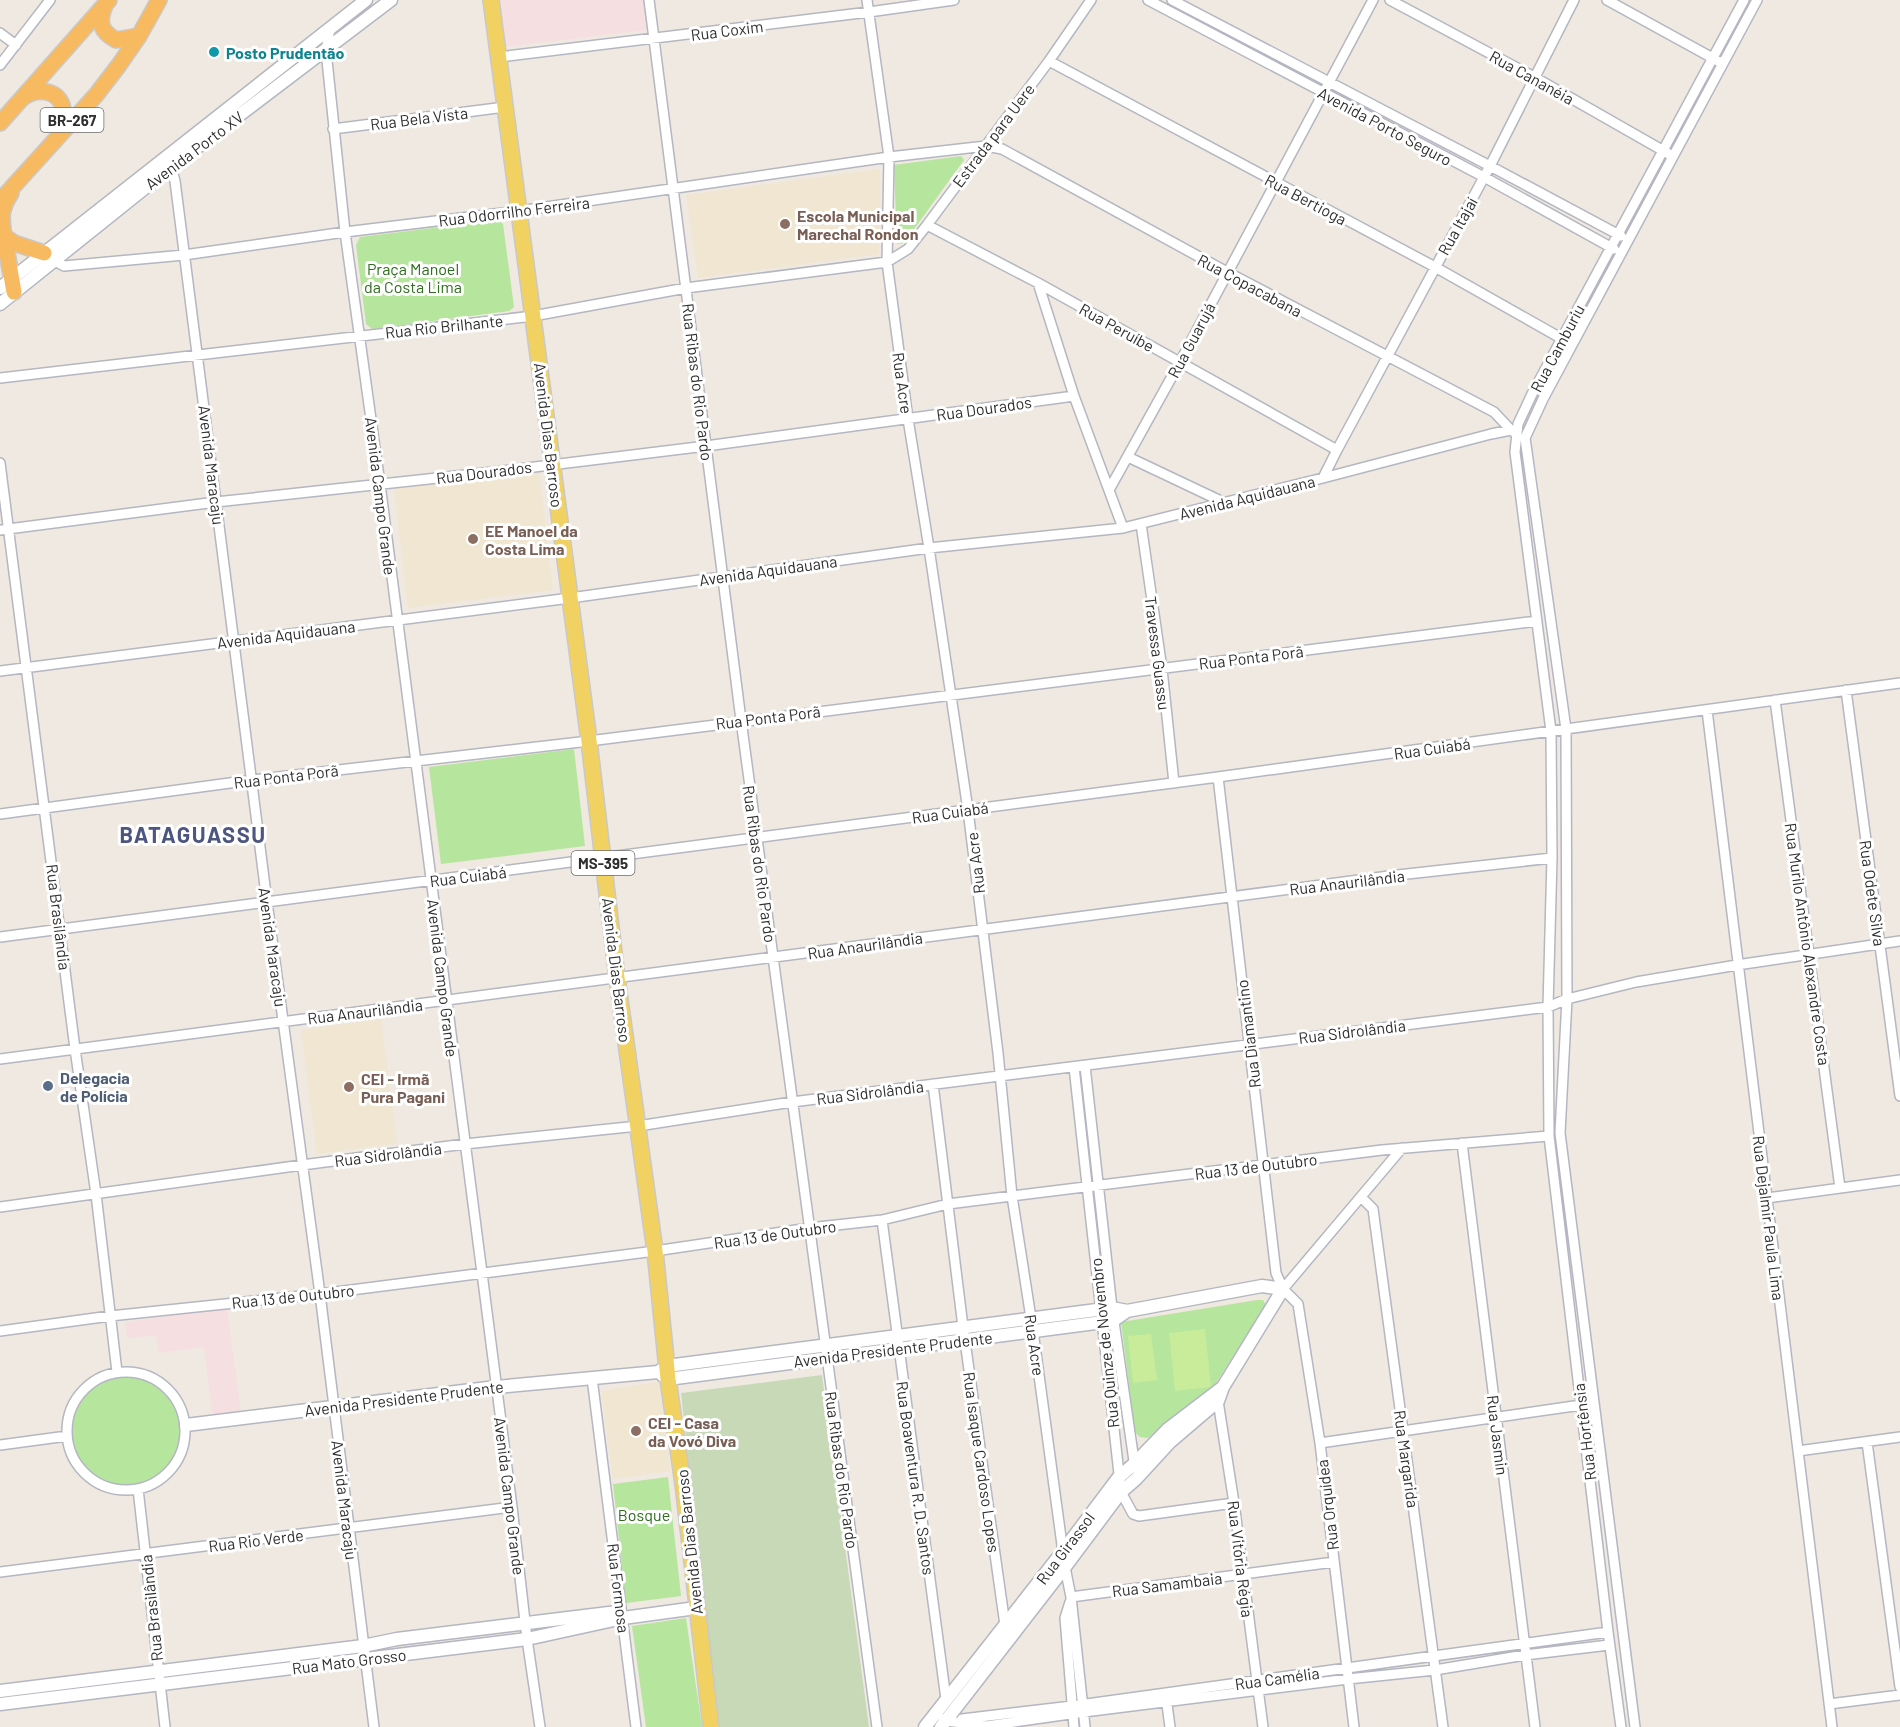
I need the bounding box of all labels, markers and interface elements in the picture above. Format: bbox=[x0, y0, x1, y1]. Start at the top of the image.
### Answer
street label: Rua Coxim bbox=[690, 16, 764, 44]
place label: Posto Prudentão bbox=[226, 43, 345, 62]
marker: Posto Prudentão bbox=[207, 45, 221, 59]
street label: Rua Cananéia bbox=[1486, 46, 1578, 108]
street label: Estrada para Uere bbox=[948, 80, 1038, 190]
street label: Avenida Porto Seguro bbox=[1315, 83, 1455, 169]
street label: Rua Bela Vista bbox=[369, 103, 469, 133]
street label: Avenida Porto XV bbox=[141, 107, 247, 193]
road number: BR-267 bbox=[40, 108, 104, 132]
street label: Rua Bertioga bbox=[1262, 170, 1350, 228]
street label: Rua Odorrilho Ferreira bbox=[437, 192, 591, 230]
street label: Rua Itajaí bbox=[1433, 193, 1481, 258]
place label: Escola Municipal Marechal Rondon bbox=[797, 206, 919, 243]
marker: Escola Municipal Marechal Rondon bbox=[778, 217, 792, 231]
street label: Rua Copacabana bbox=[1195, 250, 1305, 320]
park label: Praça Manoel da Costa Lima bbox=[364, 259, 462, 296]
street label: Rua Peruíbe bbox=[1076, 299, 1158, 355]
street label: Rua Guarujá bbox=[1163, 299, 1219, 381]
street label: Rua Camburiu bbox=[1526, 301, 1588, 395]
street label: Rua Ribas do Rio Pardo bbox=[679, 302, 717, 462]
street label: Rua Rio Brilhante bbox=[384, 310, 504, 342]
street label: Rua Acre bbox=[889, 351, 917, 415]
street label: Avenida Dias Barroso bbox=[531, 361, 567, 509]
street label: Rua Dourados bbox=[935, 392, 1033, 424]
street label: Avenida Maracaju bbox=[195, 404, 229, 526]
street label: Avenida Campo Grande bbox=[362, 416, 400, 576]
street label: Rua Dourados bbox=[435, 457, 533, 487]
street label: Avenida Aquidauana bbox=[1177, 471, 1317, 523]
place label: EE Manoel da Costa Lima bbox=[485, 521, 578, 558]
marker: EE Manoel da Costa Lima bbox=[466, 532, 480, 546]
street label: Avenida Aquidauana bbox=[698, 551, 838, 589]
street label: Travessa Guassu bbox=[1142, 595, 1174, 711]
street label: Avenida Aquidauana bbox=[216, 616, 356, 652]
street label: Rua Ponta Porã bbox=[1198, 641, 1304, 673]
street label: Rua Ponta Porã bbox=[715, 701, 821, 733]
street label: Rua Cuiabá bbox=[1392, 733, 1472, 763]
street label: Rua Ponta Porã bbox=[233, 760, 339, 792]
street label: Rua Ribas do Rio Pardo bbox=[740, 784, 780, 944]
street label: Rua Cuiabá bbox=[910, 797, 990, 827]
district label: BATAGUASSU bbox=[119, 821, 267, 847]
street label: Rua Murilo Antônio Alexandre Costa bbox=[1782, 822, 1834, 1066]
street label: Rua Acre bbox=[962, 831, 988, 895]
street label: Rua Odete Silva bbox=[1856, 839, 1890, 947]
road number: MS-395 bbox=[572, 851, 634, 875]
street label: Rua Cuiabá bbox=[429, 862, 507, 890]
street label: Rua Brasilândia bbox=[43, 863, 75, 971]
street label: Rua Anaurilândia bbox=[1288, 865, 1406, 899]
street label: Avenida Maracaju bbox=[255, 886, 291, 1008]
street label: Avenida Dias Barroso bbox=[599, 896, 635, 1044]
street label: Avenida Campo Grande bbox=[424, 898, 462, 1058]
street label: Rua Anaurilândia bbox=[806, 928, 924, 962]
street label: Rua Diamantino bbox=[1232, 979, 1264, 1089]
street label: Rua Anaurilândia bbox=[306, 994, 424, 1028]
street label: Rua Sidrolândia bbox=[1297, 1015, 1407, 1047]
place label: Delegacia de Polícia bbox=[60, 1068, 130, 1105]
place label: CEI - Irmã Pura Pagani bbox=[361, 1069, 445, 1106]
street label: Rua Sidrolândia bbox=[815, 1076, 925, 1108]
marker: Delegacia de Polícia bbox=[41, 1079, 55, 1093]
marker: CEI - Irmã Pura Pagani bbox=[342, 1080, 356, 1094]
street label: Rua Dejalmir Paula Lima bbox=[1749, 1134, 1789, 1302]
street label: Rua Sidrolândia bbox=[333, 1138, 443, 1170]
street label: Rua 13 de Outubro bbox=[1194, 1149, 1318, 1183]
street label: Rua 13 de Outubro bbox=[713, 1216, 837, 1252]
street label: Rua Quinze de Novembro bbox=[1086, 1257, 1122, 1429]
street label: Rua 13 de Outubro bbox=[231, 1280, 355, 1312]
street label: Rua Acre bbox=[1021, 1313, 1049, 1377]
street label: Avenida Presidente Prudente bbox=[792, 1327, 994, 1371]
street label: Rua Isaque Cardoso Lopes bbox=[960, 1371, 1004, 1553]
street label: Avenida Presidente Prudente bbox=[303, 1376, 505, 1420]
street label: Rua Boaventura R. D. Santos bbox=[893, 1380, 939, 1576]
street label: Rua Hortênsia bbox=[1569, 1382, 1599, 1482]
street label: Rua Ribas do Rio Pardo bbox=[822, 1390, 862, 1550]
street label: Rua Jasmin bbox=[1484, 1394, 1512, 1476]
street label: Rua Margarida bbox=[1391, 1409, 1423, 1509]
place label: CEI - Casa da Vovó Diva bbox=[648, 1413, 736, 1450]
street label: Avenida Campo Grande bbox=[491, 1416, 529, 1576]
marker: CEI - Casa da Vovó Diva bbox=[629, 1424, 643, 1438]
street label: Avenida Maracaju bbox=[328, 1439, 362, 1561]
street label: Rua Orquídea bbox=[1312, 1458, 1342, 1552]
street label: Avenida Dias Barroso bbox=[672, 1469, 706, 1615]
street label: Rua Vitória Régia bbox=[1224, 1499, 1258, 1619]
park label: Bosque bbox=[618, 1505, 670, 1524]
street label: Rua Girassol bbox=[1032, 1508, 1098, 1588]
street label: Rua Rio Verde bbox=[207, 1525, 305, 1555]
street label: Rua Formosa bbox=[604, 1542, 634, 1634]
street label: Rua Brasilândia bbox=[136, 1554, 166, 1662]
street label: Rua Samambaia bbox=[1111, 1568, 1223, 1600]
street label: Rua Mato Grosso bbox=[291, 1645, 407, 1677]
street label: Rua Camélia bbox=[1234, 1663, 1320, 1693]

